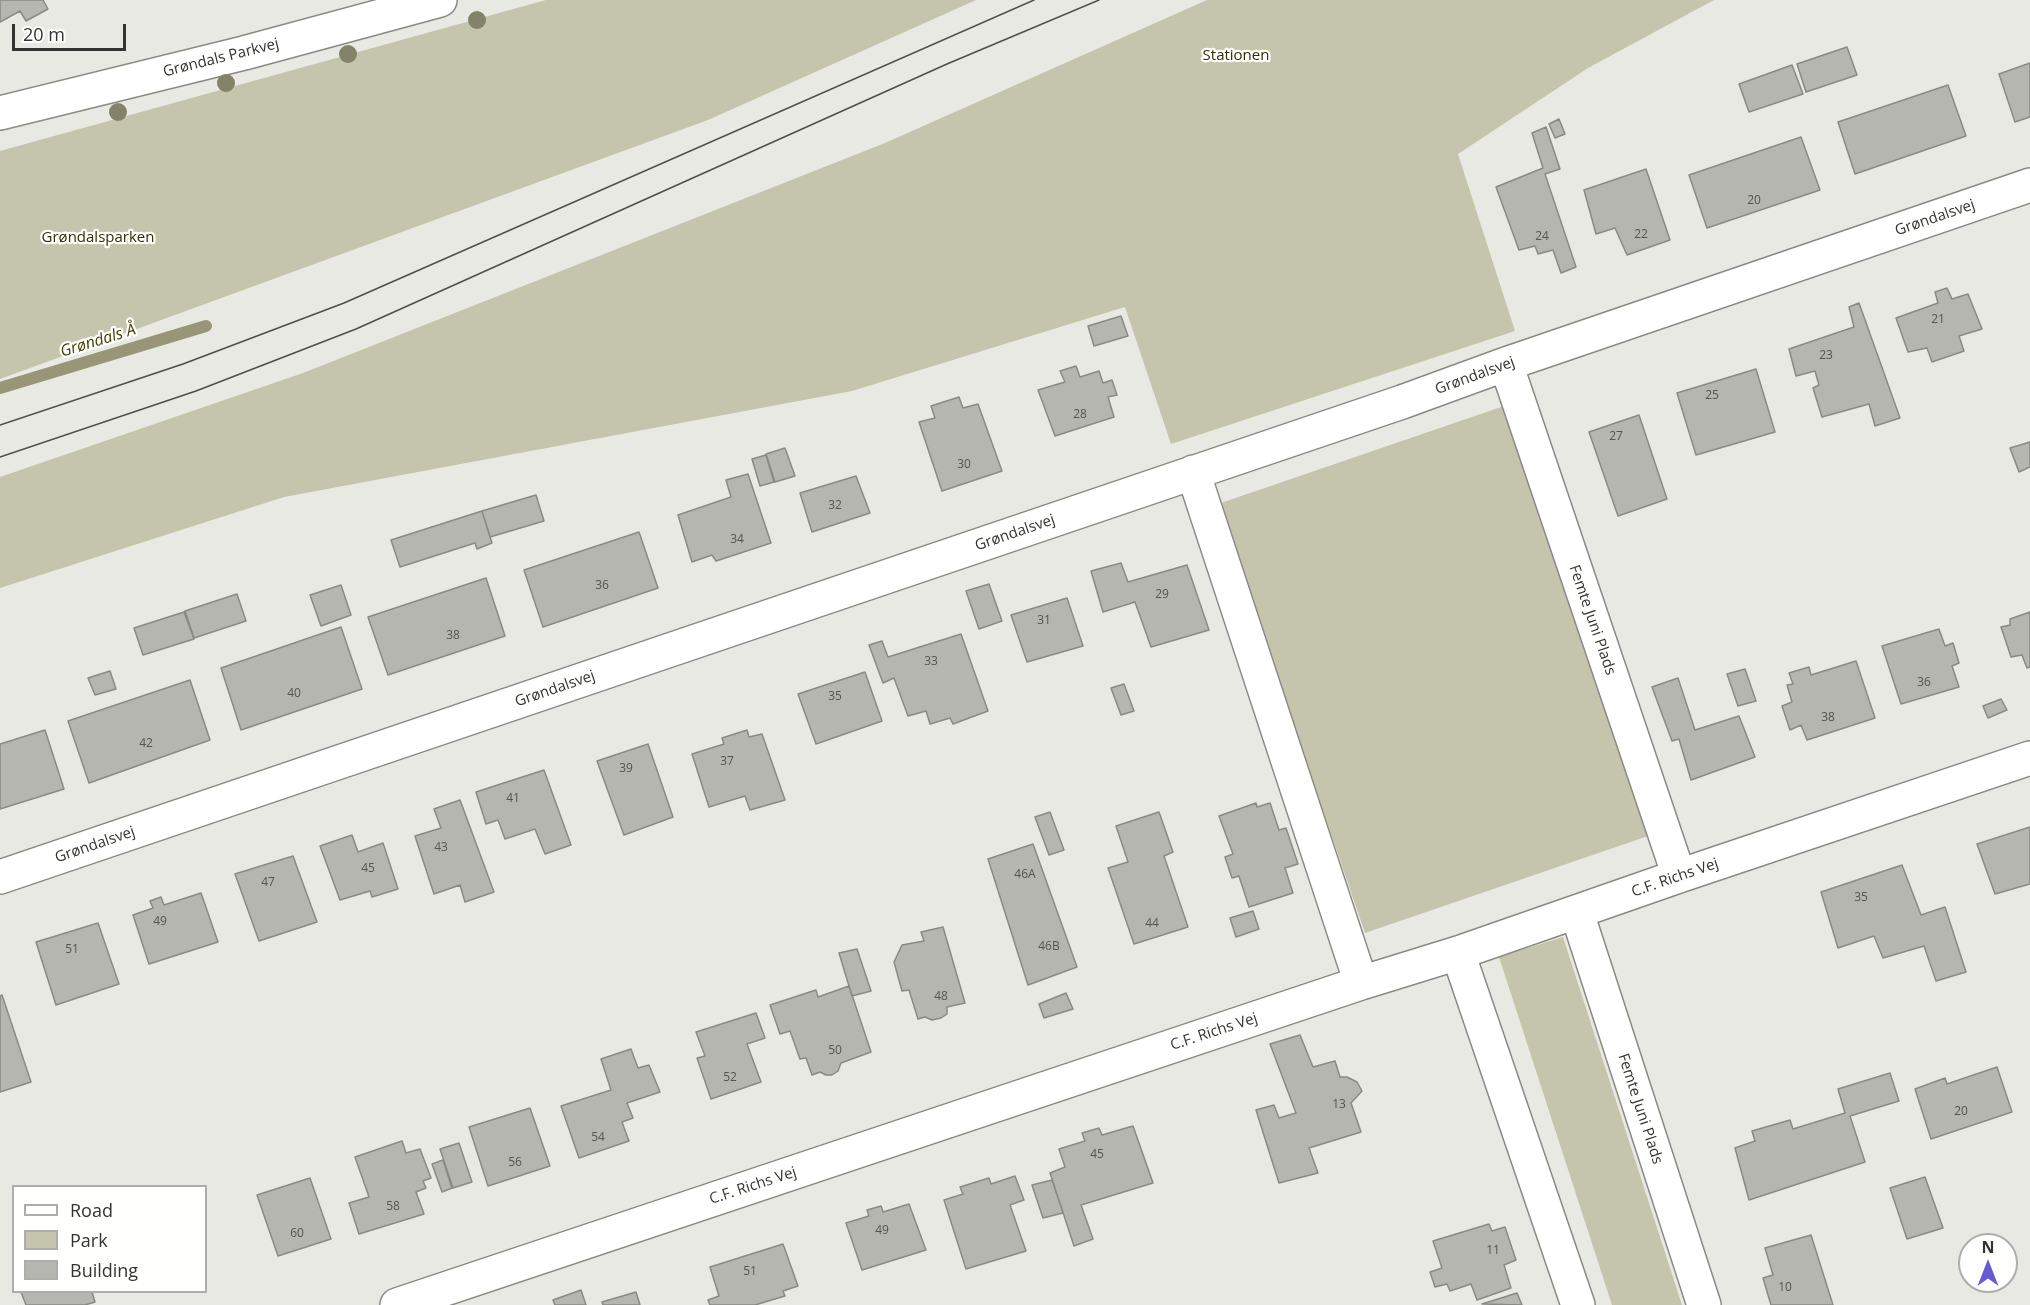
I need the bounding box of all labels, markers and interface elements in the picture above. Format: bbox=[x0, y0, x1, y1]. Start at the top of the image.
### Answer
scale bar bbox=[15, 12, 129, 50]
text: 20 m bbox=[23, 22, 65, 46]
street label: Grøndals Parkvej bbox=[161, 35, 281, 81]
park label: Stationen bbox=[1203, 47, 1269, 65]
house number: 20 bbox=[1747, 194, 1761, 208]
street label: Grøndalsvej bbox=[1893, 196, 1977, 240]
house number: 22 bbox=[1634, 228, 1648, 242]
park label: Grøndalsparken bbox=[42, 229, 154, 247]
house number: 24 bbox=[1535, 230, 1549, 244]
house number: 21 bbox=[1931, 313, 1945, 327]
water label: Grøndals Å bbox=[58, 320, 138, 362]
house number: 23 bbox=[1819, 349, 1833, 363]
street label: Grøndalsvej bbox=[1433, 353, 1517, 399]
house number: 25 bbox=[1705, 389, 1719, 403]
house number: 28 bbox=[1073, 408, 1087, 422]
house number: 27 bbox=[1609, 430, 1623, 444]
house number: 30 bbox=[957, 458, 971, 472]
house number: 32 bbox=[828, 499, 842, 513]
street label: Grøndalsvej bbox=[973, 511, 1057, 555]
house number: 34 bbox=[730, 533, 744, 547]
street label: Femte Juni Plads bbox=[1565, 563, 1619, 677]
house number: 36 bbox=[595, 579, 609, 593]
house number: 29 bbox=[1155, 588, 1169, 602]
house number: 31 bbox=[1037, 614, 1051, 628]
house number: 38 bbox=[446, 629, 460, 643]
house number: 33 bbox=[924, 655, 938, 669]
street label: Grøndalsvej bbox=[513, 667, 597, 711]
house number: 36 bbox=[1917, 676, 1931, 690]
house number: 40 bbox=[287, 687, 301, 701]
house number: 35 bbox=[828, 690, 842, 704]
house number: 38 bbox=[1821, 711, 1835, 725]
house number: 42 bbox=[139, 737, 153, 751]
house number: 37 bbox=[720, 755, 734, 769]
house number: 39 bbox=[619, 762, 633, 776]
house number: 41 bbox=[506, 792, 520, 806]
street label: Grøndalsvej bbox=[53, 823, 137, 867]
house number: 43 bbox=[434, 841, 448, 855]
street label: C.F. Richs Vej bbox=[1629, 855, 1721, 901]
house number: 45 bbox=[361, 862, 375, 876]
house number: 46A bbox=[1014, 868, 1036, 882]
house number: 47 bbox=[261, 876, 275, 890]
house number: 35 bbox=[1854, 891, 1868, 905]
house number: 49 bbox=[153, 915, 167, 929]
house number: 44 bbox=[1145, 917, 1159, 931]
house number: 46B bbox=[1038, 940, 1060, 954]
house number: 51 bbox=[65, 943, 79, 957]
house number: 48 bbox=[934, 990, 948, 1004]
street label: C.F. Richs Vej bbox=[1168, 1009, 1260, 1055]
house number: 50 bbox=[828, 1044, 842, 1058]
street label: Femte Juni Plads bbox=[1614, 1051, 1666, 1167]
house number: 52 bbox=[723, 1071, 737, 1085]
house number: 13 bbox=[1332, 1098, 1346, 1112]
house number: 20 bbox=[1954, 1105, 1968, 1119]
house number: 54 bbox=[591, 1131, 605, 1145]
house number: 45 bbox=[1090, 1148, 1104, 1162]
house number: 56 bbox=[508, 1156, 522, 1170]
street label: C.F. Richs Vej bbox=[707, 1163, 799, 1209]
legend bbox=[12, 1185, 207, 1293]
text: Road bbox=[70, 1198, 113, 1222]
house number: 58 bbox=[386, 1200, 400, 1214]
house number: 49 bbox=[875, 1224, 889, 1238]
house number: 60 bbox=[290, 1227, 304, 1241]
text: Park bbox=[70, 1228, 108, 1252]
north arrow bbox=[1958, 1233, 2018, 1293]
text: N bbox=[1981, 1236, 1995, 1258]
house number: 11 bbox=[1486, 1244, 1500, 1258]
text: Building bbox=[70, 1258, 138, 1282]
house number: 51 bbox=[743, 1265, 757, 1279]
house number: 10 bbox=[1778, 1281, 1792, 1295]

